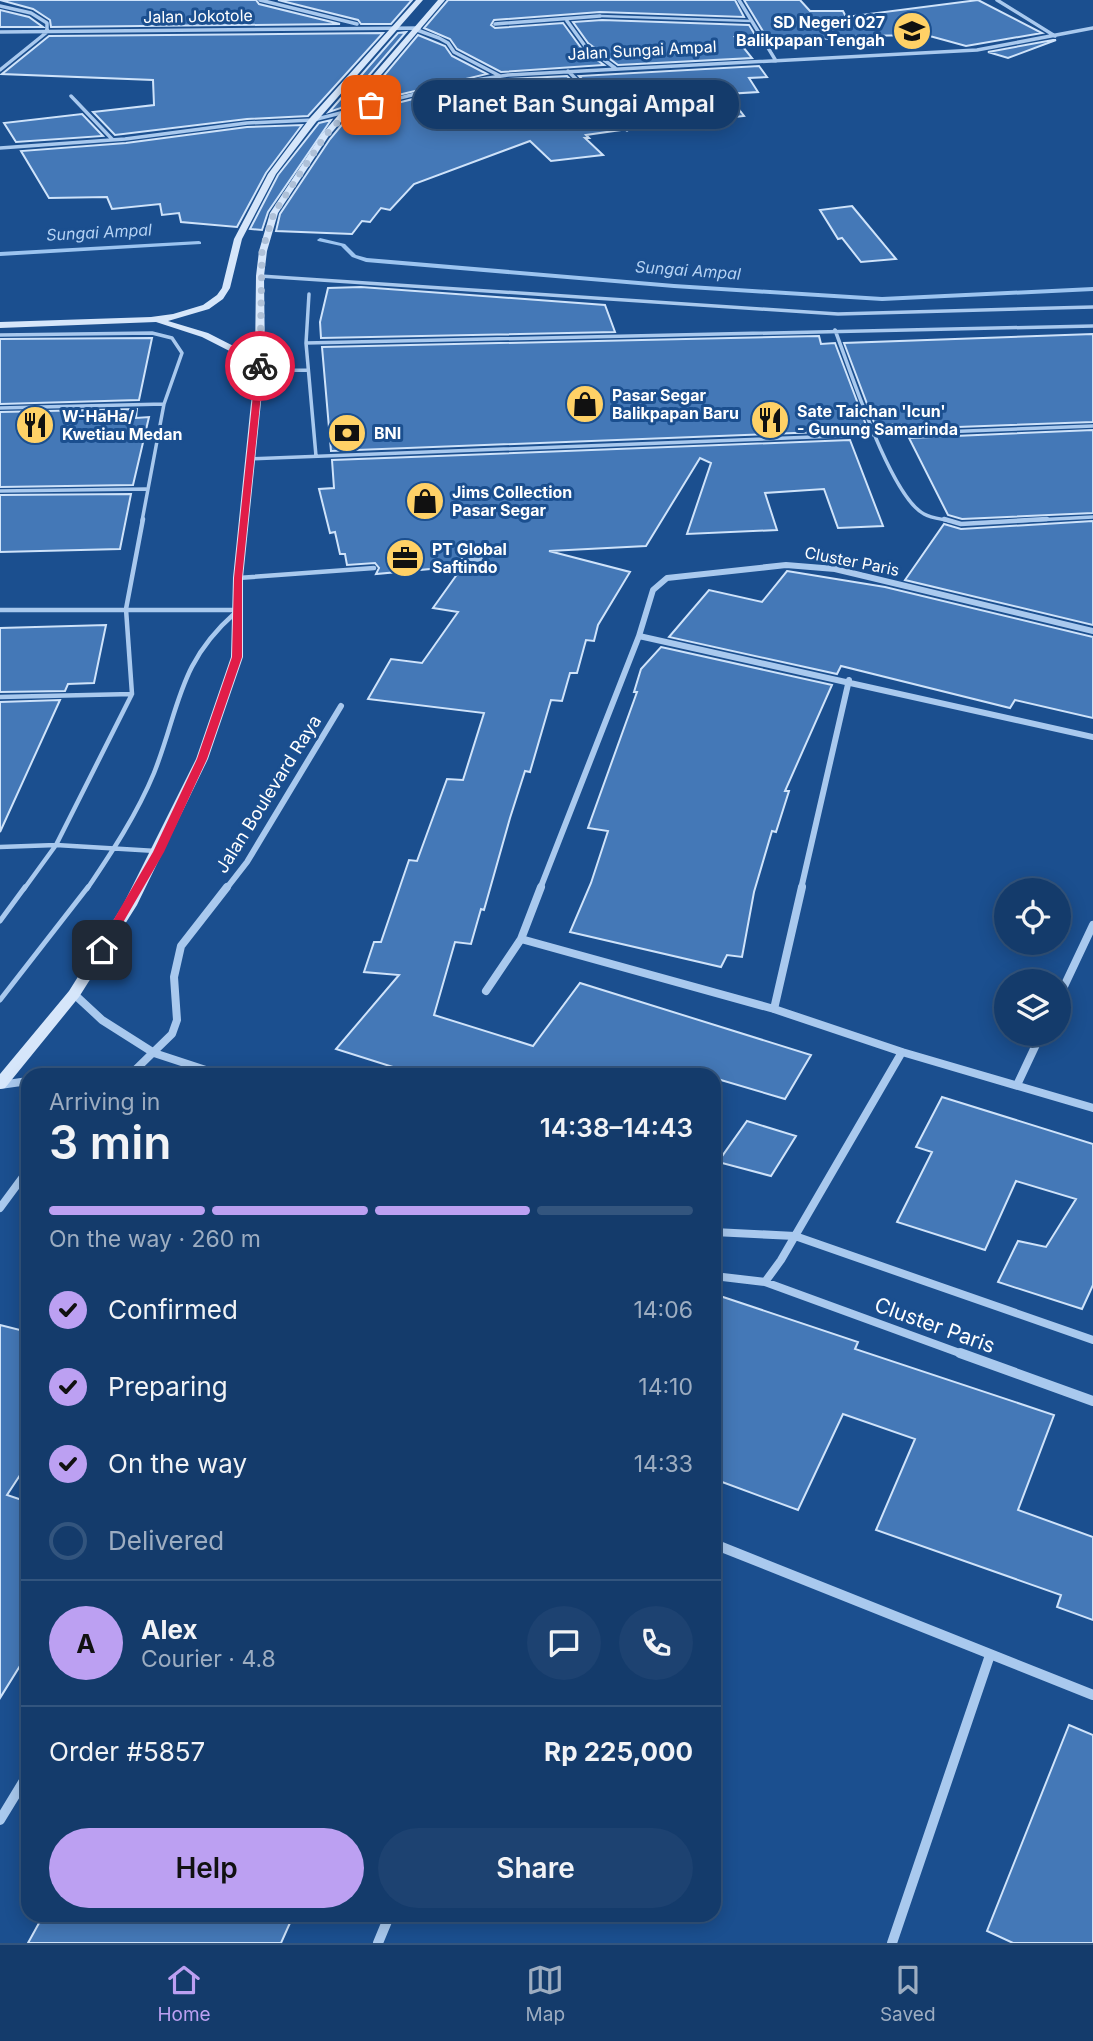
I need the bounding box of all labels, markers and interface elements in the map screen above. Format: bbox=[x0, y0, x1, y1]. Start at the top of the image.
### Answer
street label: Jalan Jokotole bbox=[143, 5, 253, 27]
school or university icon: SD Negeri 027 Balikpapan Tengah bbox=[891, 10, 933, 52]
place label: SD Negeri 027 Balikpapan Tengah bbox=[736, 12, 885, 50]
street label: Jalan Sungai Ampal bbox=[567, 36, 717, 64]
pin bbox=[341, 75, 401, 135]
callout: Planet Ban Sungai Ampal bbox=[413, 80, 738, 130]
icon: bag bbox=[352, 86, 390, 124]
text: Planet Ban Sungai Ampal bbox=[437, 90, 715, 118]
water label: Sungai Ampal bbox=[46, 219, 152, 245]
water label: Sungai Ampal bbox=[635, 256, 742, 284]
courier bbox=[225, 331, 295, 401]
icon: bike bbox=[241, 347, 279, 385]
shop icon: Pasar Segar Balikpapan Baru bbox=[564, 383, 606, 425]
place label: Pasar Segar Balikpapan Baru bbox=[612, 385, 739, 423]
restaurant icon: Sate Taichan 'Icun' - Gunung Samarinda bbox=[749, 399, 791, 441]
place label: Sate Taichan 'Icun' - Gunung Samarinda bbox=[797, 401, 958, 439]
restaurant icon: W-HaHa/ Kwetiau Medan bbox=[14, 404, 56, 446]
place label: W-HaHa/ Kwetiau Medan bbox=[62, 406, 182, 444]
bank icon: BNI bbox=[326, 412, 368, 454]
place label: BNI bbox=[374, 423, 401, 443]
shop icon: Jims Collection Pasar Segar bbox=[404, 480, 446, 522]
place label: Jims Collection Pasar Segar bbox=[452, 482, 572, 520]
office icon: PT Global Saftindo bbox=[384, 537, 426, 579]
place label: PT Global Saftindo bbox=[432, 539, 507, 577]
street label: Cluster Paris bbox=[803, 542, 901, 580]
street label: Jalan Boulevard Raya bbox=[211, 711, 325, 877]
map controls bbox=[994, 878, 1071, 1046]
button: locate bbox=[994, 878, 1071, 955]
pin bbox=[72, 920, 132, 980]
icon: home bbox=[83, 931, 121, 969]
button: layers bbox=[994, 969, 1071, 1046]
text: Arriving in bbox=[49, 1088, 160, 1116]
text: 14:38–14:43 bbox=[540, 1112, 693, 1143]
text: 3 min bbox=[49, 1114, 171, 1170]
text: On the way · 260 m bbox=[49, 1225, 261, 1253]
icon: check bbox=[49, 1291, 87, 1329]
street label: Cluster Paris bbox=[871, 1292, 999, 1358]
text: Confirmed bbox=[108, 1294, 238, 1325]
text: 14:06 bbox=[633, 1296, 693, 1324]
icon: check bbox=[49, 1368, 87, 1406]
text: Preparing bbox=[108, 1371, 228, 1402]
text: 14:10 bbox=[638, 1373, 693, 1401]
icon: check bbox=[49, 1445, 87, 1483]
text: On the way bbox=[108, 1448, 247, 1479]
text: 14:33 bbox=[634, 1450, 693, 1478]
text: Delivered bbox=[108, 1525, 224, 1556]
button: chat bbox=[527, 1606, 601, 1680]
button: phone bbox=[619, 1606, 693, 1680]
text: Alex bbox=[141, 1614, 198, 1645]
text: A bbox=[76, 1628, 96, 1659]
text: Courier · 4.8 bbox=[141, 1645, 276, 1673]
text: Order #5857 bbox=[49, 1736, 205, 1767]
text: Rp 225,000 bbox=[544, 1736, 693, 1767]
button: Help bbox=[49, 1828, 364, 1908]
button: Share bbox=[378, 1828, 693, 1908]
tab: Home bbox=[157, 1961, 211, 2026]
tab: Map bbox=[526, 1961, 565, 2026]
tab: Saved bbox=[880, 1961, 936, 2026]

